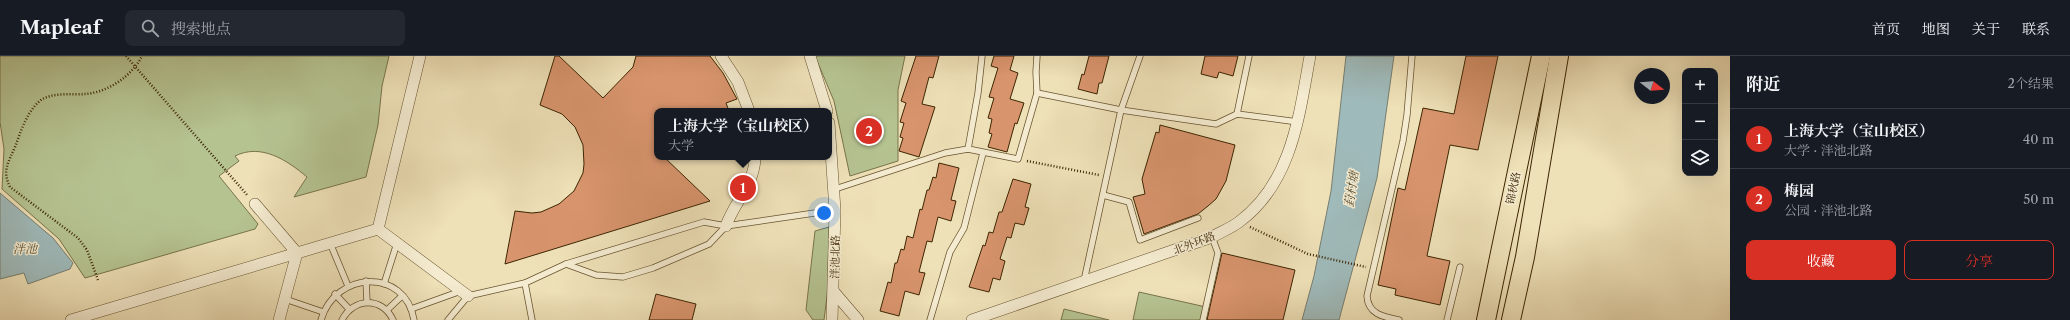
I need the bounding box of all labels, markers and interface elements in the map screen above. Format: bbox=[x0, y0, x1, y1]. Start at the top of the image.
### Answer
search box bbox=[125, 10, 405, 46]
text: Mapleaf bbox=[20, 16, 101, 39]
icon: search bbox=[139, 17, 161, 39]
text: 搜索地点 bbox=[171, 19, 231, 38]
text: 首页 bbox=[1872, 20, 1900, 38]
text: 地图 bbox=[1922, 20, 1950, 38]
text: 关于 bbox=[1972, 20, 2000, 38]
text: 联系 bbox=[2022, 20, 2050, 38]
north arrow bbox=[1634, 68, 1670, 104]
map controls bbox=[1682, 68, 1718, 176]
button: + bbox=[1682, 68, 1718, 104]
text: 附近 bbox=[1746, 74, 1780, 94]
text: 2个结果 bbox=[2008, 75, 2054, 91]
button: − bbox=[1682, 104, 1718, 140]
popup bbox=[654, 108, 832, 160]
text: 上海大学（宝山校区） bbox=[668, 116, 818, 135]
pin: 2 bbox=[856, 116, 882, 146]
text: 上海大学（宝山校区） bbox=[1784, 121, 1934, 140]
text: 1 bbox=[1756, 131, 1762, 147]
text: 40 m bbox=[2023, 131, 2054, 147]
text: 大学 bbox=[668, 137, 694, 153]
button: layers bbox=[1682, 140, 1718, 176]
text: 大学 · 泮池北路 bbox=[1784, 142, 1873, 158]
water label: 葑村塘 bbox=[1341, 168, 1362, 208]
street label: 锦秋路 bbox=[1503, 170, 1523, 206]
pin: 1 bbox=[730, 173, 756, 203]
text: 梅园 bbox=[1784, 181, 1814, 200]
text: 2 bbox=[1755, 191, 1763, 207]
text: 50 m bbox=[2023, 191, 2054, 207]
text: 公园 · 泮池北路 bbox=[1784, 202, 1873, 218]
your location bbox=[814, 203, 834, 223]
street label: 北外环路 bbox=[1171, 229, 1217, 257]
street label: 泮池北路 bbox=[828, 235, 842, 279]
button: 收藏 bbox=[1746, 240, 1896, 280]
button: 分享 bbox=[1904, 240, 2054, 280]
water label: 泮池 bbox=[13, 241, 39, 256]

